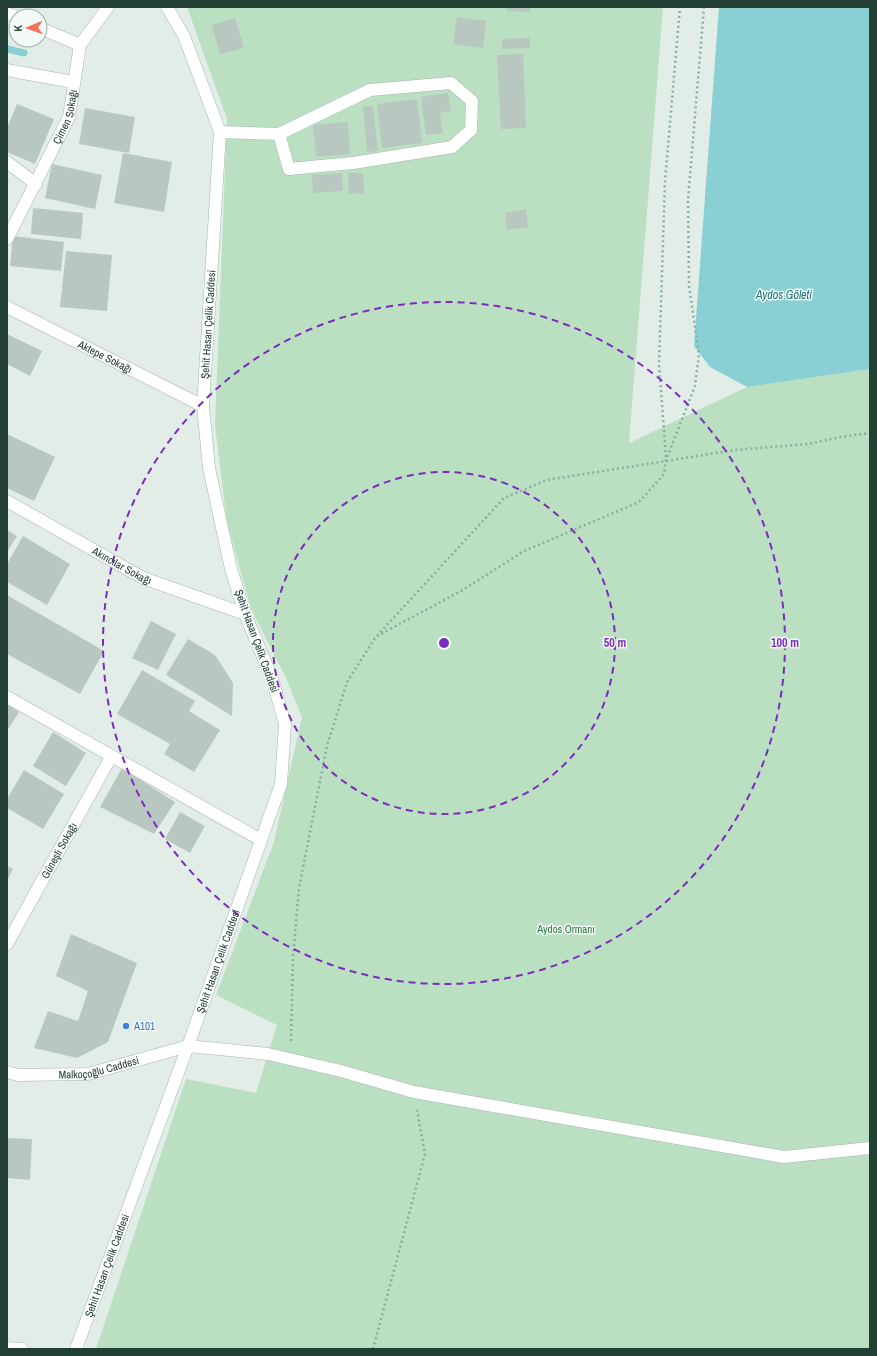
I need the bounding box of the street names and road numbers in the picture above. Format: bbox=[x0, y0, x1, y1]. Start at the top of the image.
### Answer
street label: Çimen Sokağı bbox=[49, 88, 80, 146]
street label: Şehit Hasan Çelik Caddesi bbox=[198, 270, 218, 379]
street label: Aktepe Sokağı bbox=[75, 337, 135, 376]
street label: Akıncılar Sokağı bbox=[89, 543, 153, 587]
street label: Şehit Hasan Çelik Caddesi bbox=[232, 587, 282, 695]
street label: Güneşli Sokağı bbox=[38, 820, 80, 881]
street label: Şehit Hasan Çelik Caddesi bbox=[193, 907, 243, 1015]
street label: Malkoçoğlu Caddesi bbox=[59, 1053, 140, 1081]
street label: Şehit Hasan Çelik Caddesi bbox=[81, 1212, 132, 1319]

